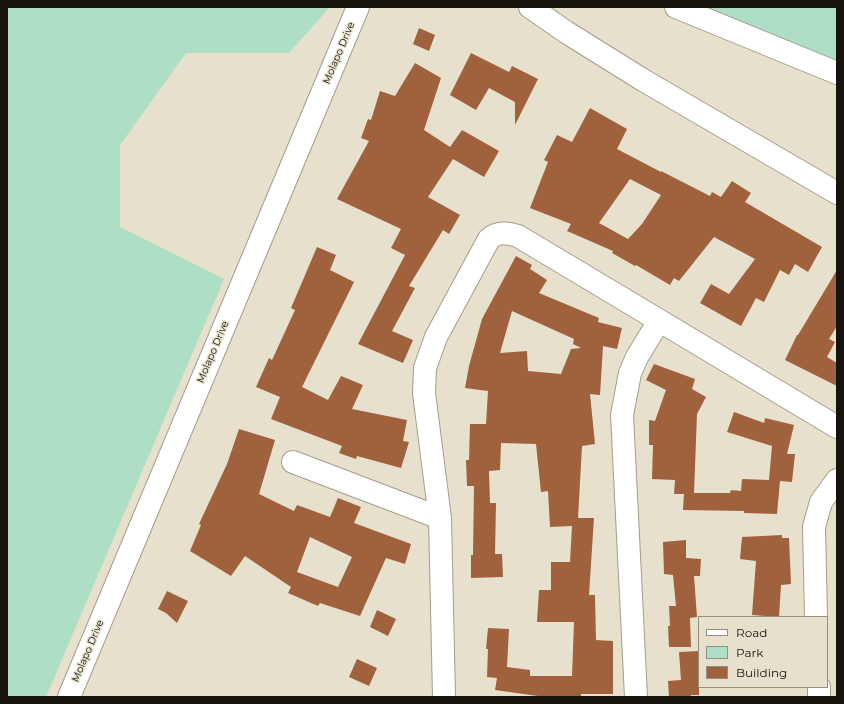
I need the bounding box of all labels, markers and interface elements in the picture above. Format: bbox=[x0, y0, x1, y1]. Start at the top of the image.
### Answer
street label: Molapo Drive bbox=[321, 20, 357, 86]
street label: Molapo Drive bbox=[195, 319, 231, 385]
legend bbox=[698, 616, 828, 688]
street label: Molapo Drive bbox=[70, 618, 106, 684]
text: Road bbox=[736, 625, 767, 640]
text: Park bbox=[736, 645, 763, 660]
text: Building bbox=[736, 665, 787, 680]

